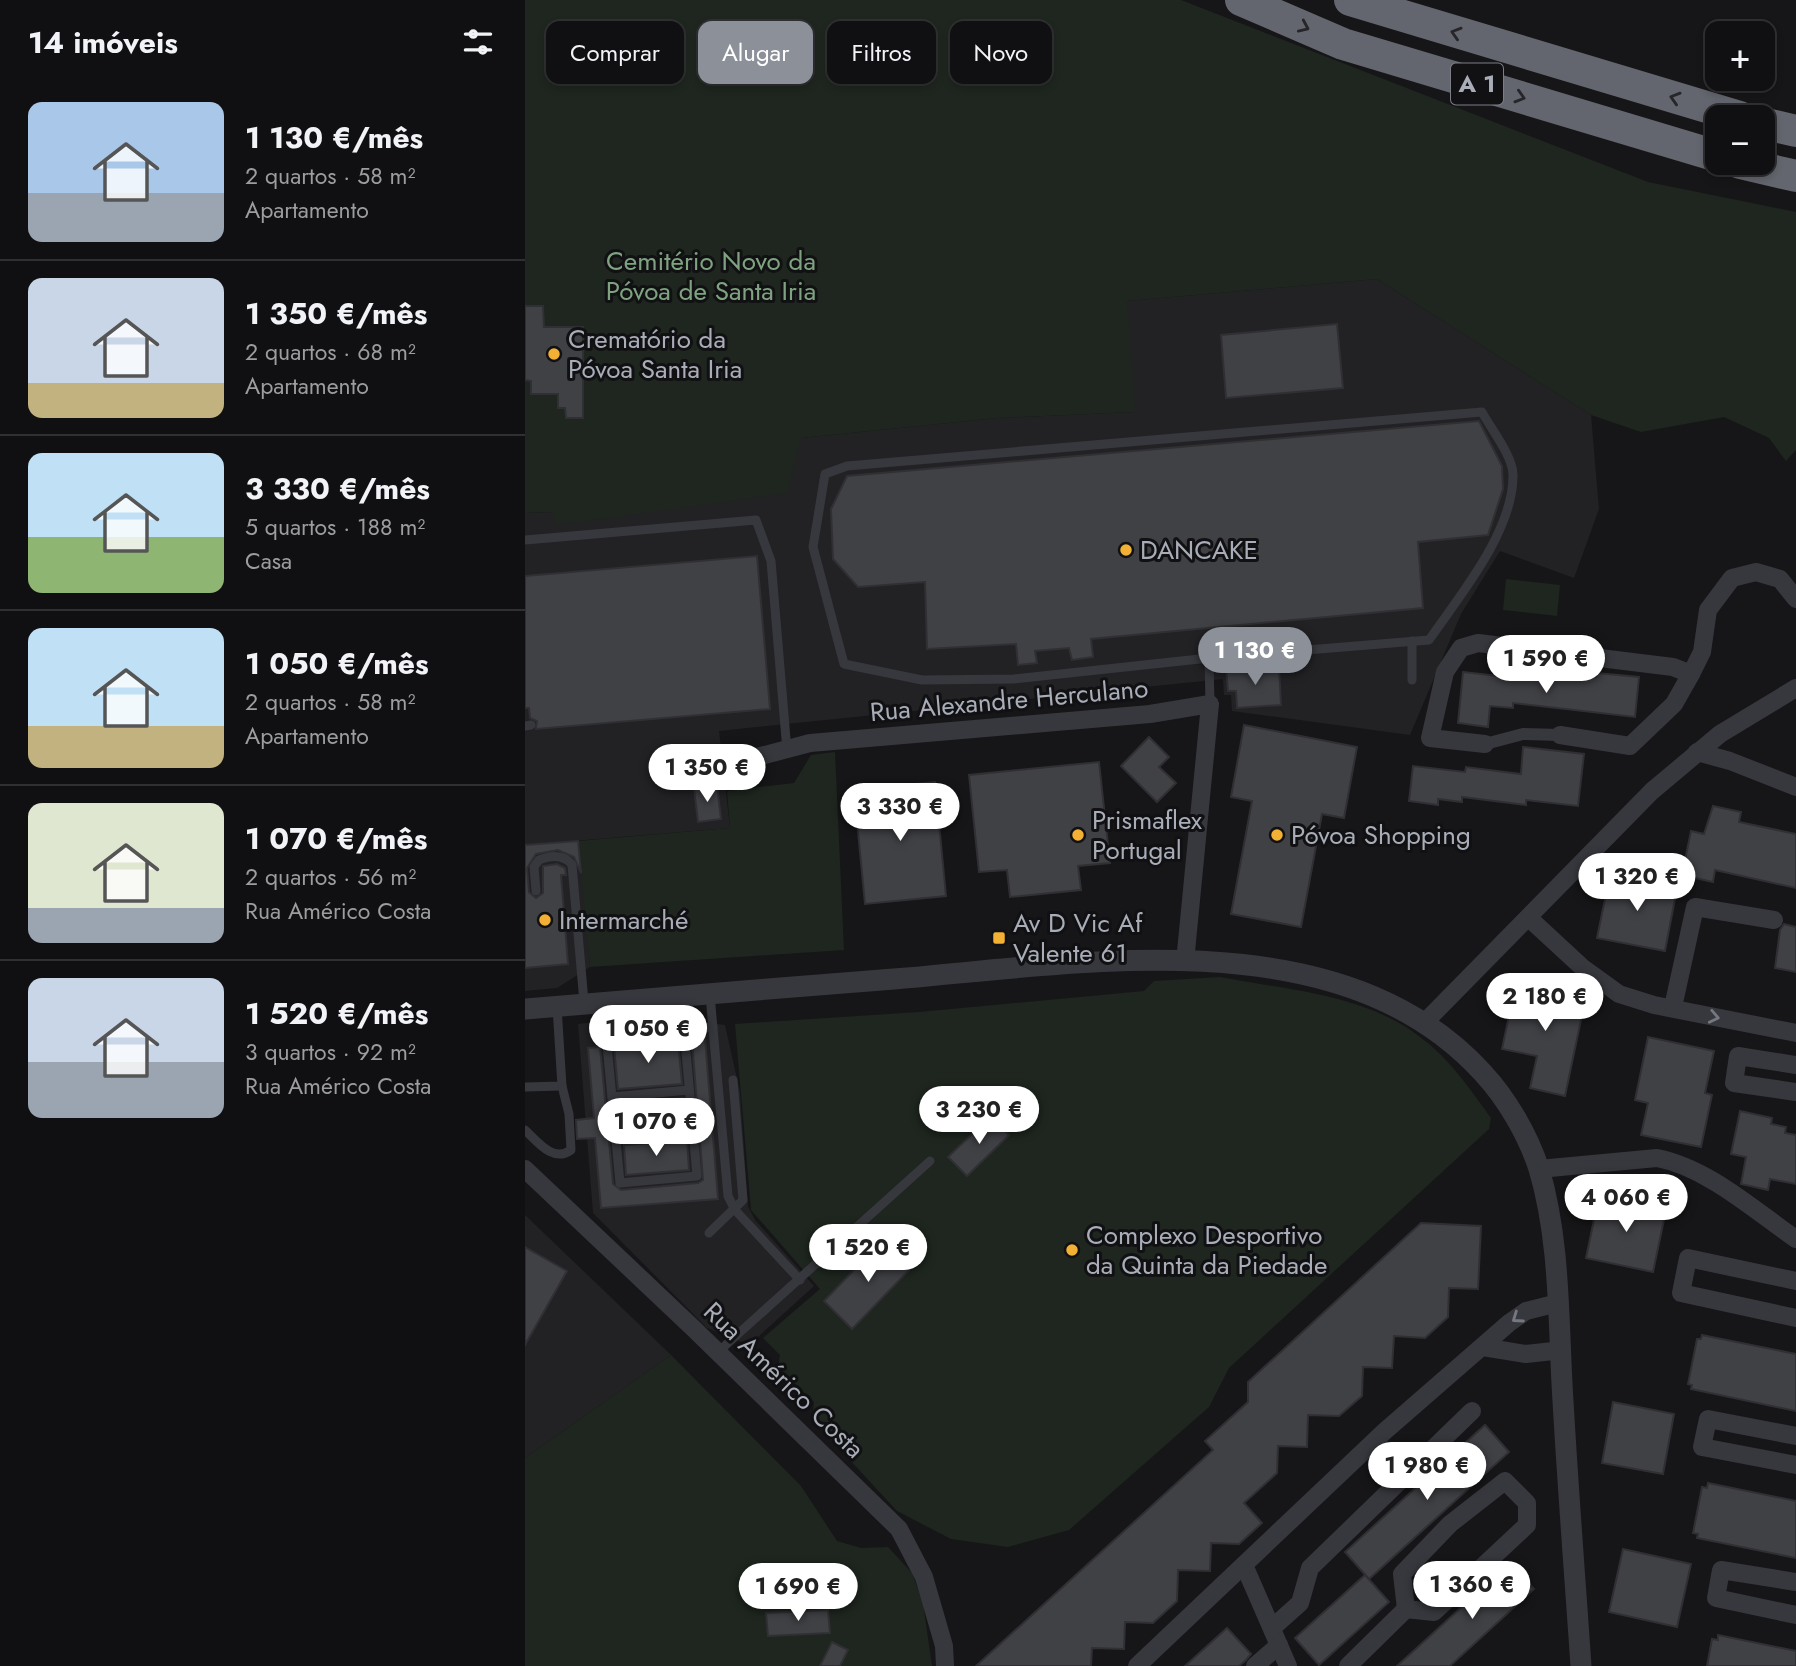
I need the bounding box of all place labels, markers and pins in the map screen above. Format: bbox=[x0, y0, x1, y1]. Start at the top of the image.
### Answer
place label: Crematório da Póvoa Santa Iria bbox=[568, 320, 742, 388]
marker: Crematório da Póvoa Santa Iria bbox=[546, 346, 562, 362]
place label: DANCAKE bbox=[1140, 531, 1258, 569]
marker: DANCAKE bbox=[1118, 542, 1134, 558]
pin: 1 130 € bbox=[1190, 628, 1320, 687]
pin: 1 590 € bbox=[1481, 636, 1611, 695]
pin: 1 350 € bbox=[642, 744, 772, 804]
pin: 3 330 € bbox=[835, 784, 965, 843]
place label: Prismaflex Portugal bbox=[1092, 801, 1202, 869]
place label: Póvoa Shopping bbox=[1291, 816, 1471, 854]
marker: Prismaflex Portugal bbox=[1070, 827, 1086, 843]
marker: Póvoa Shopping bbox=[1269, 827, 1285, 843]
pin: 1 320 € bbox=[1572, 853, 1702, 913]
place label: Intermarché bbox=[559, 901, 688, 939]
place label: Av D Vic Af Valente 61 bbox=[1013, 904, 1143, 972]
marker: Intermarché bbox=[537, 912, 553, 928]
marker: Av D Vic Af Valente 61 bbox=[991, 930, 1007, 946]
pin: 2 180 € bbox=[1480, 974, 1610, 1033]
pin: 1 050 € bbox=[583, 1006, 713, 1065]
pin: 3 230 € bbox=[914, 1086, 1044, 1146]
pin: 1 070 € bbox=[591, 1098, 721, 1158]
pin: 4 060 € bbox=[1561, 1174, 1691, 1234]
place label: Complexo Desportivo da Quinta da Piedade bbox=[1086, 1216, 1327, 1284]
pin: 1 520 € bbox=[803, 1224, 933, 1284]
marker: Complexo Desportivo da Quinta da Piedade bbox=[1064, 1242, 1080, 1258]
pin: 1 980 € bbox=[1362, 1442, 1492, 1502]
pin: 1 360 € bbox=[1407, 1562, 1537, 1621]
pin: 1 690 € bbox=[733, 1564, 863, 1623]

